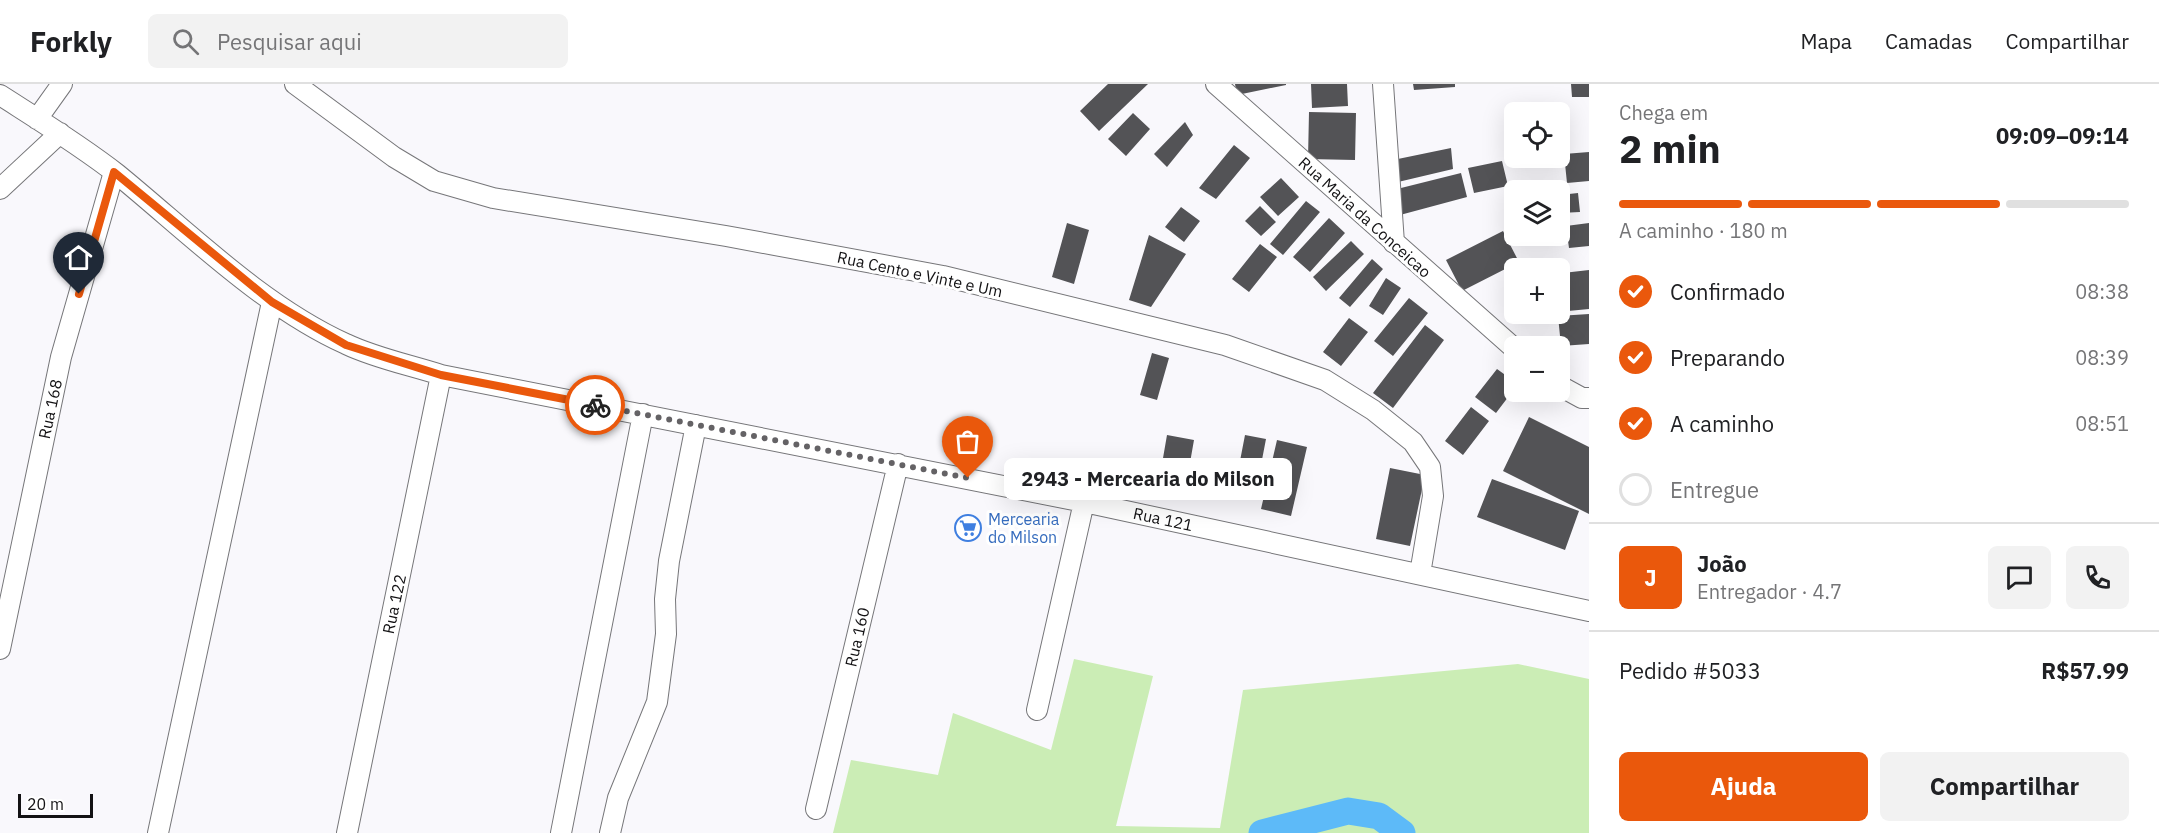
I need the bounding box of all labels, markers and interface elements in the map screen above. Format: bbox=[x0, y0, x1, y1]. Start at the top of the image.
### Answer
search box bbox=[148, 14, 568, 68]
text: Forkly bbox=[30, 23, 112, 60]
icon: search bbox=[169, 25, 202, 58]
text: Pesquisar aqui bbox=[217, 27, 362, 56]
text: Mapa bbox=[1800, 27, 1852, 55]
text: Camadas bbox=[1885, 27, 1972, 55]
text: Compartilhar bbox=[2005, 27, 2129, 55]
text: Chega em bbox=[1619, 99, 1708, 126]
map controls bbox=[1504, 102, 1570, 402]
button: locate bbox=[1504, 102, 1570, 168]
text: 09:09–09:14 bbox=[1996, 121, 2129, 150]
text: 2 min bbox=[1619, 123, 1721, 174]
street label: Rua Maria da Conceicao bbox=[1295, 152, 1435, 282]
button: layers bbox=[1504, 180, 1570, 246]
text: A caminho · 180 m bbox=[1619, 217, 1788, 244]
pin bbox=[53, 232, 104, 294]
icon: home bbox=[62, 241, 95, 274]
street label: Rua Cento e Vinte e Um bbox=[835, 247, 1005, 301]
button: + bbox=[1504, 258, 1570, 324]
icon: check bbox=[1619, 275, 1652, 308]
text: Confirmado bbox=[1670, 277, 1785, 306]
text: 08:38 bbox=[2075, 278, 2129, 305]
button: − bbox=[1504, 336, 1570, 402]
icon: check bbox=[1619, 341, 1652, 374]
text: Preparando bbox=[1670, 343, 1785, 372]
text: 08:39 bbox=[2075, 344, 2129, 371]
courier bbox=[565, 375, 625, 435]
street label: Rua 168 bbox=[34, 377, 66, 441]
icon: bike bbox=[579, 389, 612, 422]
icon: check bbox=[1619, 407, 1652, 440]
text: A caminho bbox=[1670, 409, 1774, 438]
text: 08:51 bbox=[2075, 410, 2129, 437]
pin bbox=[942, 416, 993, 478]
icon: bag bbox=[951, 425, 984, 458]
callout: 2943 - Mercearia do Milson bbox=[1004, 457, 1292, 499]
text: 2943 - Mercearia do Milson bbox=[1021, 465, 1275, 492]
text: Entregue bbox=[1670, 475, 1759, 504]
street label: Rua 121 bbox=[1131, 503, 1195, 535]
place label: Mercearia do Milson bbox=[988, 509, 1060, 547]
supermarket icon: Mercearia do Milson bbox=[953, 513, 983, 543]
button: chat bbox=[1988, 546, 2051, 609]
button: phone bbox=[2066, 546, 2129, 609]
text: João bbox=[1697, 549, 1747, 578]
text: J bbox=[1644, 563, 1657, 592]
street label: Rua 122 bbox=[378, 572, 410, 636]
text: Entregador · 4.7 bbox=[1697, 578, 1842, 605]
street label: Rua 160 bbox=[840, 605, 874, 669]
text: Pedido #5033 bbox=[1619, 656, 1761, 685]
text: R$57.99 bbox=[2041, 656, 2129, 685]
button: Ajuda bbox=[1619, 752, 1868, 821]
button: Compartilhar bbox=[1880, 752, 2129, 821]
scale bar bbox=[18, 791, 93, 818]
text: 20 m bbox=[27, 794, 64, 814]

